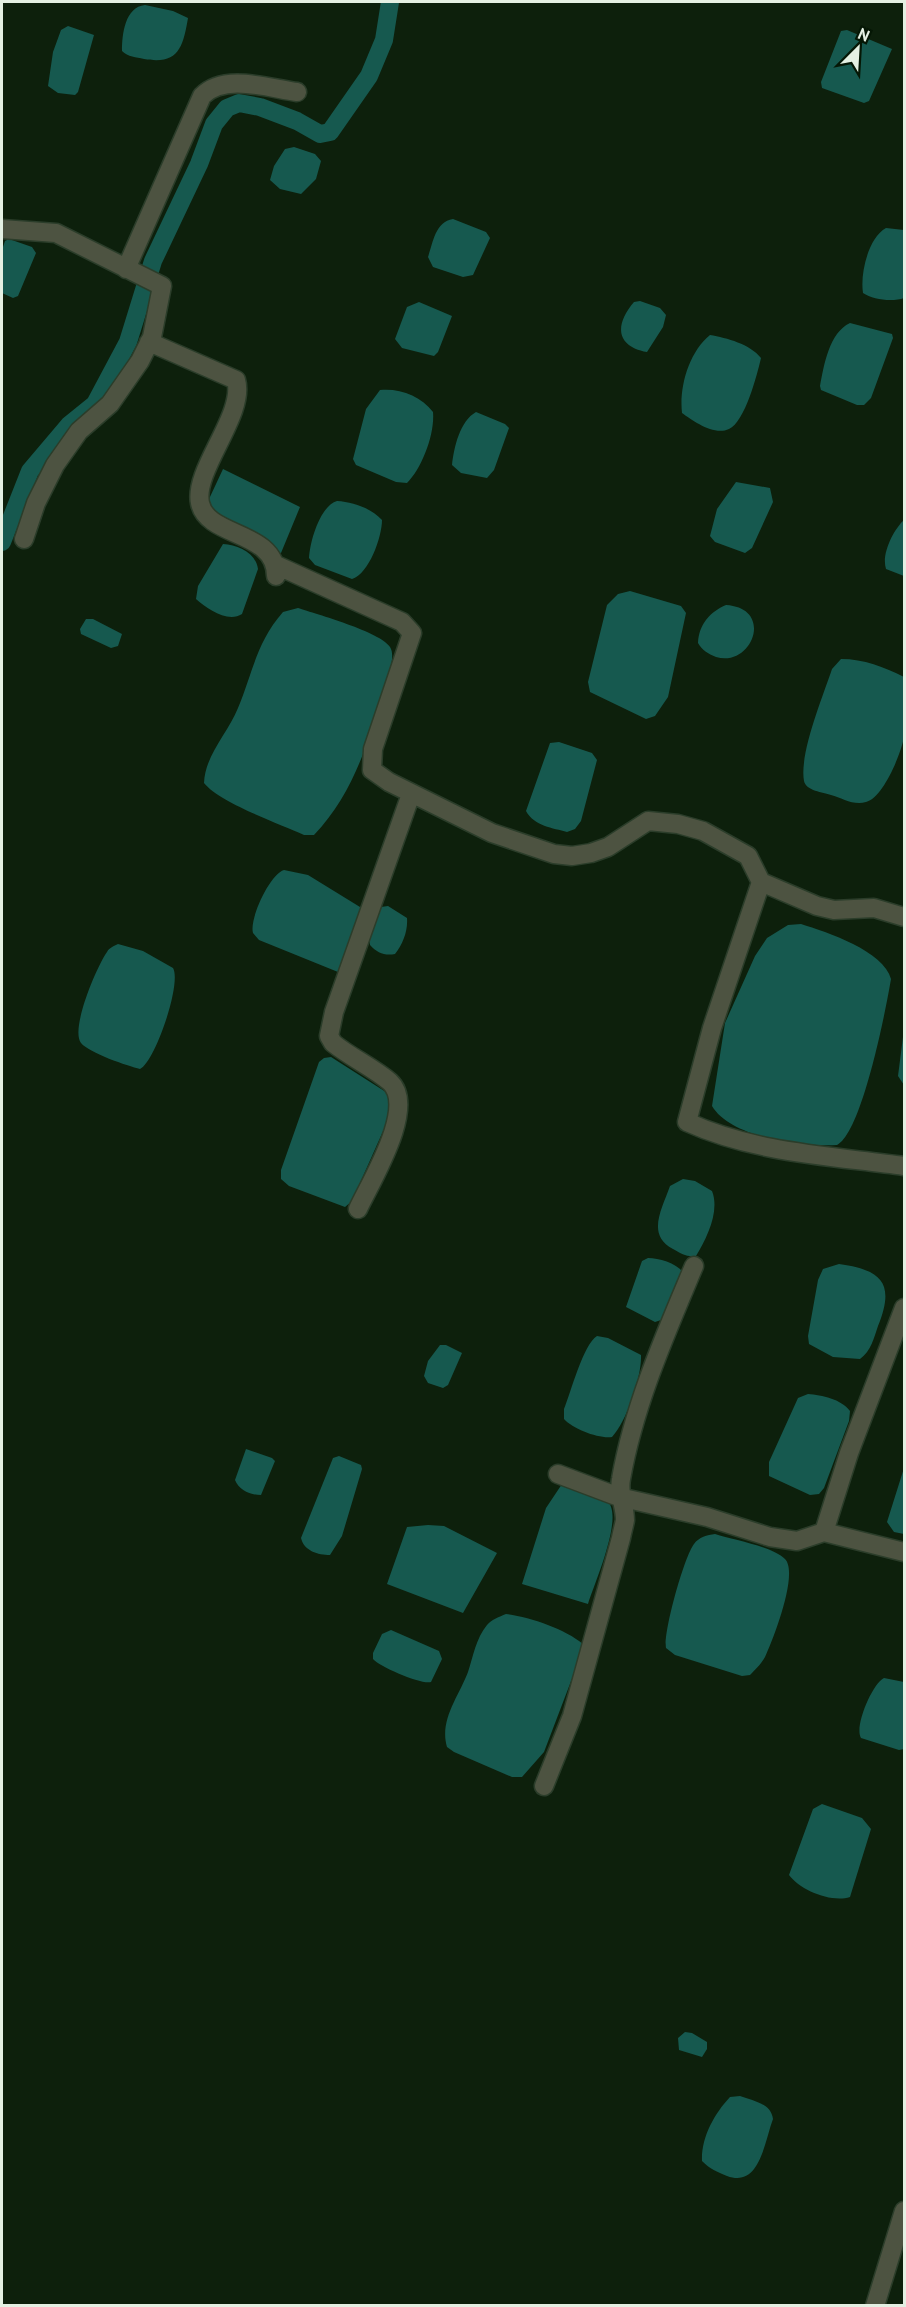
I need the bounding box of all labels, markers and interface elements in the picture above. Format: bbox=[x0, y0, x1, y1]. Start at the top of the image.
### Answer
north arrow bbox=[828, 18, 888, 78]
text: N bbox=[855, 23, 873, 46]

